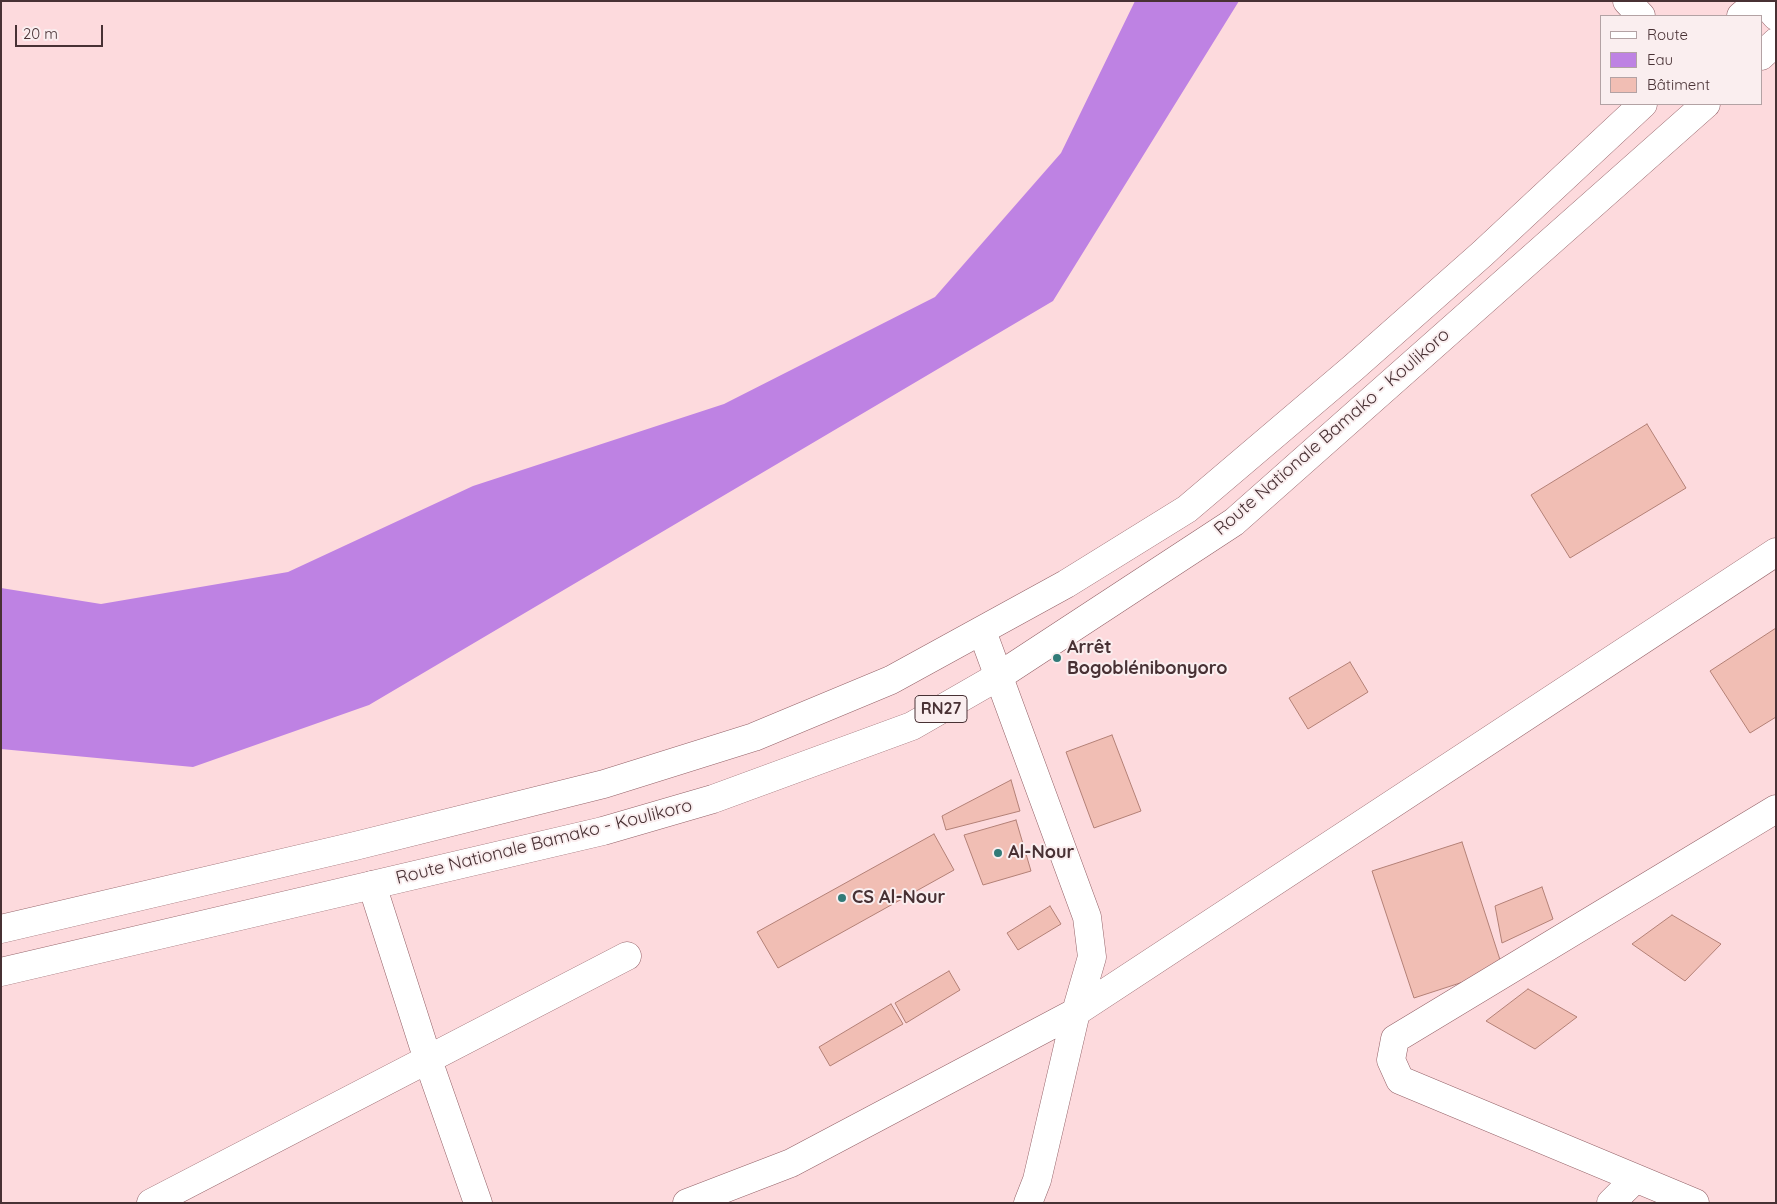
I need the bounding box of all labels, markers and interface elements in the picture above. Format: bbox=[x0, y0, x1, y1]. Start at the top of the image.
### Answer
scale bar bbox=[18, 15, 105, 47]
legend bbox=[1600, 15, 1762, 105]
text: 20 m bbox=[23, 24, 58, 43]
text: Route bbox=[1647, 25, 1688, 44]
text: Eau bbox=[1647, 50, 1673, 69]
text: Bâtiment bbox=[1647, 75, 1710, 94]
street label: Route Nationale Bamako - Koulikoro bbox=[1210, 324, 1454, 540]
place label: Arrêt Bogoblénibonyoro bbox=[1067, 637, 1227, 680]
marker: Arrêt Bogoblénibonyoro bbox=[1051, 652, 1063, 664]
road number: RN27 bbox=[915, 696, 967, 722]
street label: Route Nationale Bamako - Koulikoro bbox=[394, 795, 694, 889]
place label: Al-Nour bbox=[1008, 842, 1074, 864]
marker: Al-Nour bbox=[992, 847, 1004, 859]
place label: CS Al-Nour bbox=[852, 887, 945, 909]
marker: CS Al-Nour bbox=[836, 892, 848, 904]

